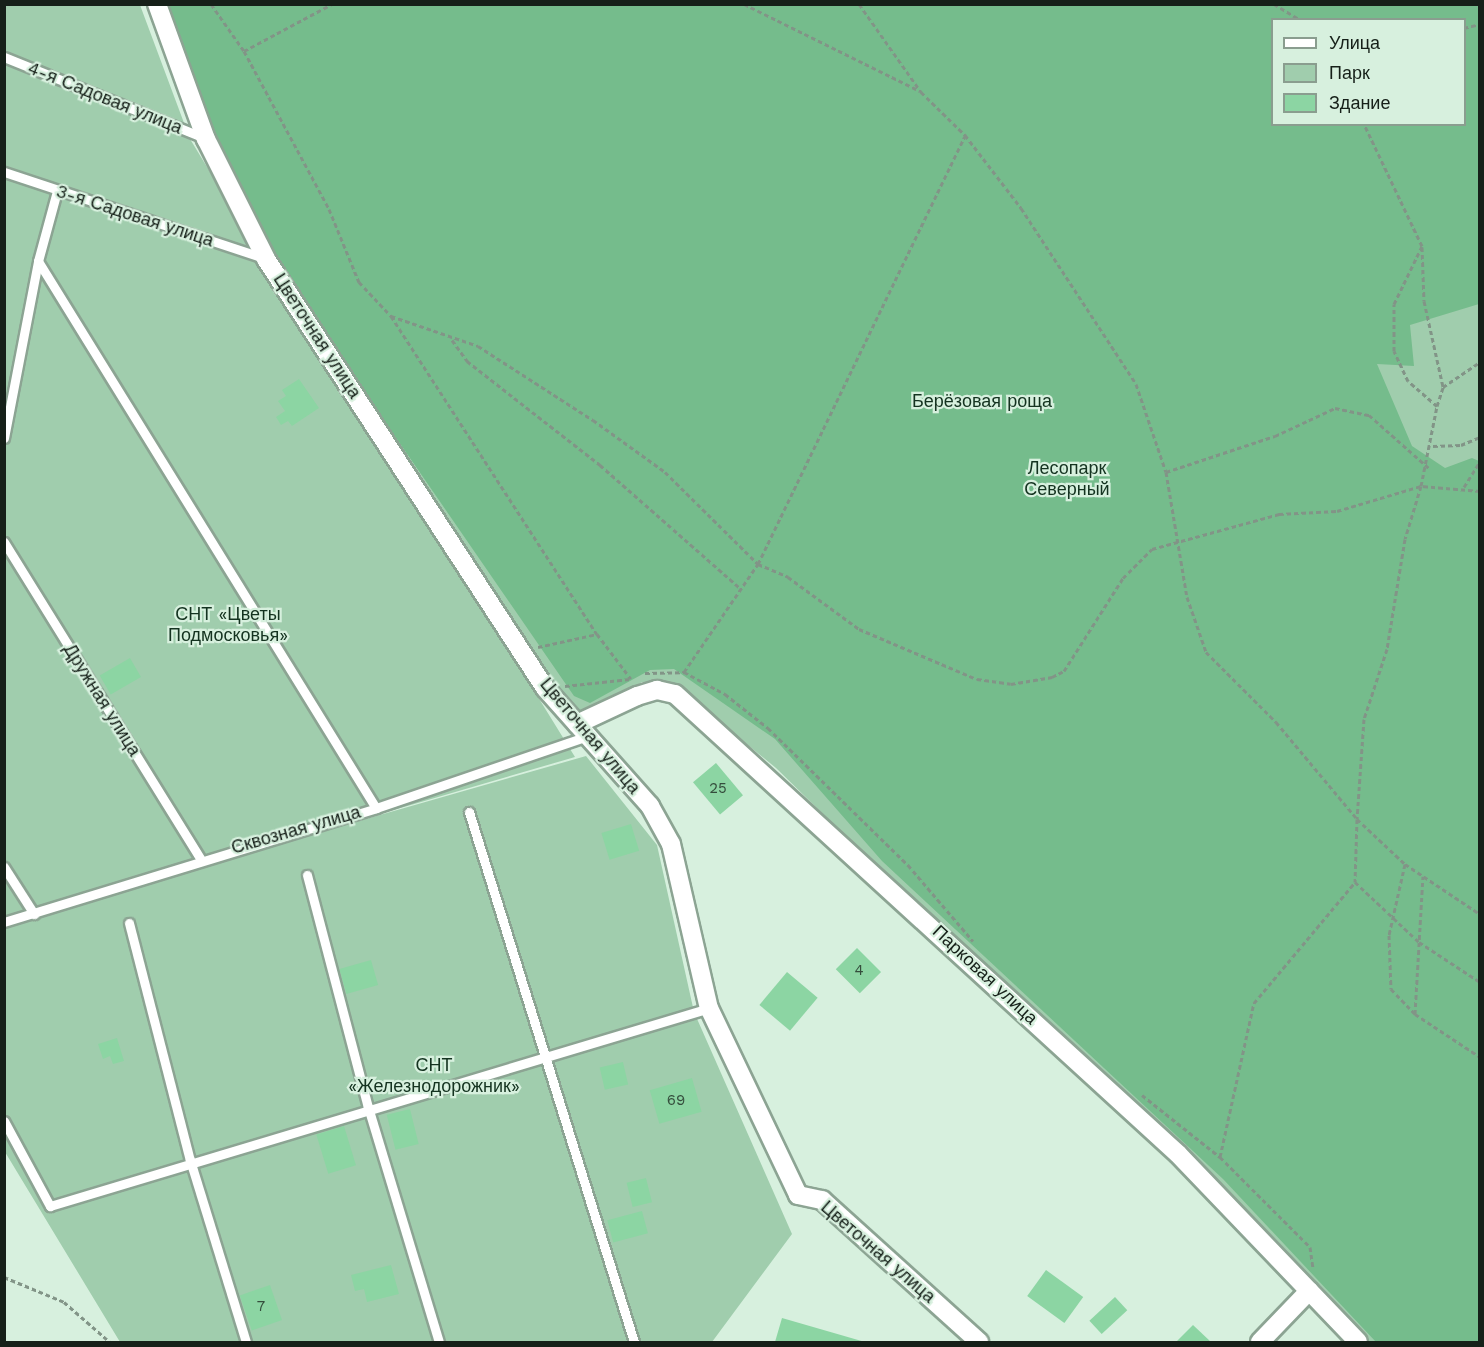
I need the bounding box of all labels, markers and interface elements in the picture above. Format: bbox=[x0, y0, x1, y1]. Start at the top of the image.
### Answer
legend bbox=[1271, 18, 1466, 126]
text: Улица bbox=[1329, 32, 1380, 53]
street label: 4-я Садовая улица bbox=[25, 57, 185, 139]
text: Парк bbox=[1329, 62, 1370, 83]
text: Здание bbox=[1329, 92, 1390, 113]
street label: 3-я Садовая улица bbox=[54, 180, 216, 252]
street label: Цветочная улица bbox=[269, 270, 365, 402]
park label: Берёзовая роща bbox=[912, 390, 1052, 412]
park label: Лесопарк Северный bbox=[1024, 458, 1110, 500]
park label: СНТ «Цветы Подмосковья» bbox=[168, 604, 288, 646]
street label: Дружная улица bbox=[59, 640, 145, 760]
street label: Цветочная улица bbox=[535, 674, 645, 798]
house number: 25 bbox=[709, 780, 727, 798]
street label: Сквозная улица bbox=[229, 801, 363, 859]
street label: Парковая улица bbox=[928, 921, 1042, 1029]
house number: 4 bbox=[854, 962, 864, 980]
park label: СНТ «Железнодорожник» bbox=[348, 1055, 520, 1098]
house number: 69 bbox=[667, 1092, 685, 1110]
street label: Цветочная улица bbox=[816, 1196, 940, 1308]
house number: 7 bbox=[257, 1298, 265, 1316]

